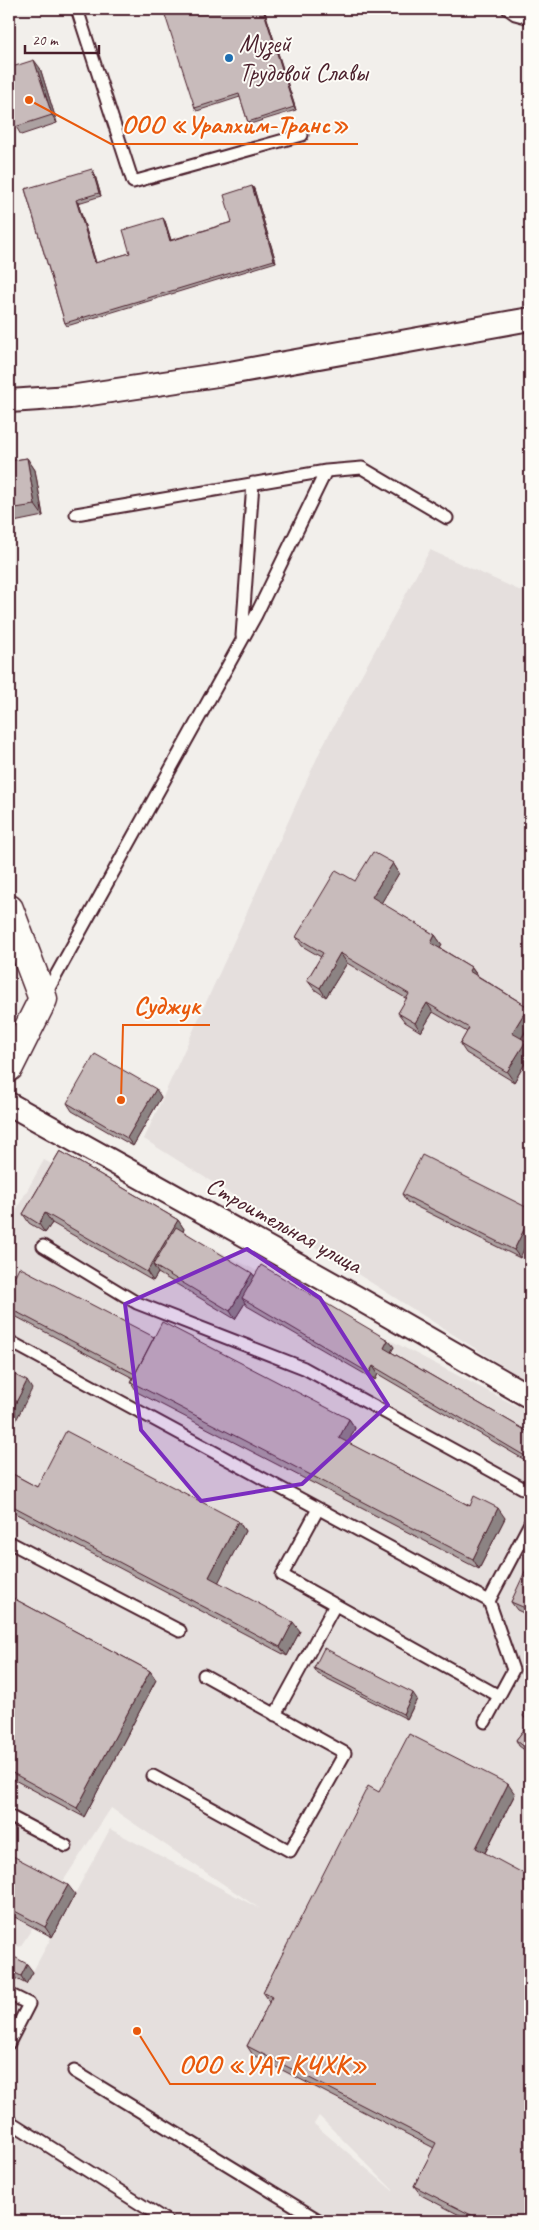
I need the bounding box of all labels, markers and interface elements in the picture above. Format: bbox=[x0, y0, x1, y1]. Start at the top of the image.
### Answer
scale bar bbox=[25, 22, 99, 54]
place label: Музей Трудовой Славы bbox=[239, 28, 369, 89]
text: 20 m bbox=[32, 31, 59, 50]
marker: Музей Трудовой Славы bbox=[223, 52, 235, 64]
callout: ООО «Уралхим-Транс» bbox=[111, 103, 358, 144]
text: ООО «Уралхим-Транс» bbox=[121, 108, 349, 141]
callout: Суджук bbox=[123, 984, 210, 1025]
text: Суджук bbox=[134, 989, 202, 1022]
street label: Строительная улица bbox=[201, 1169, 369, 1282]
callout: ООО «УАТ КЧХК» bbox=[170, 2043, 376, 2084]
text: ООО «УАТ КЧХК» bbox=[179, 2048, 368, 2081]

